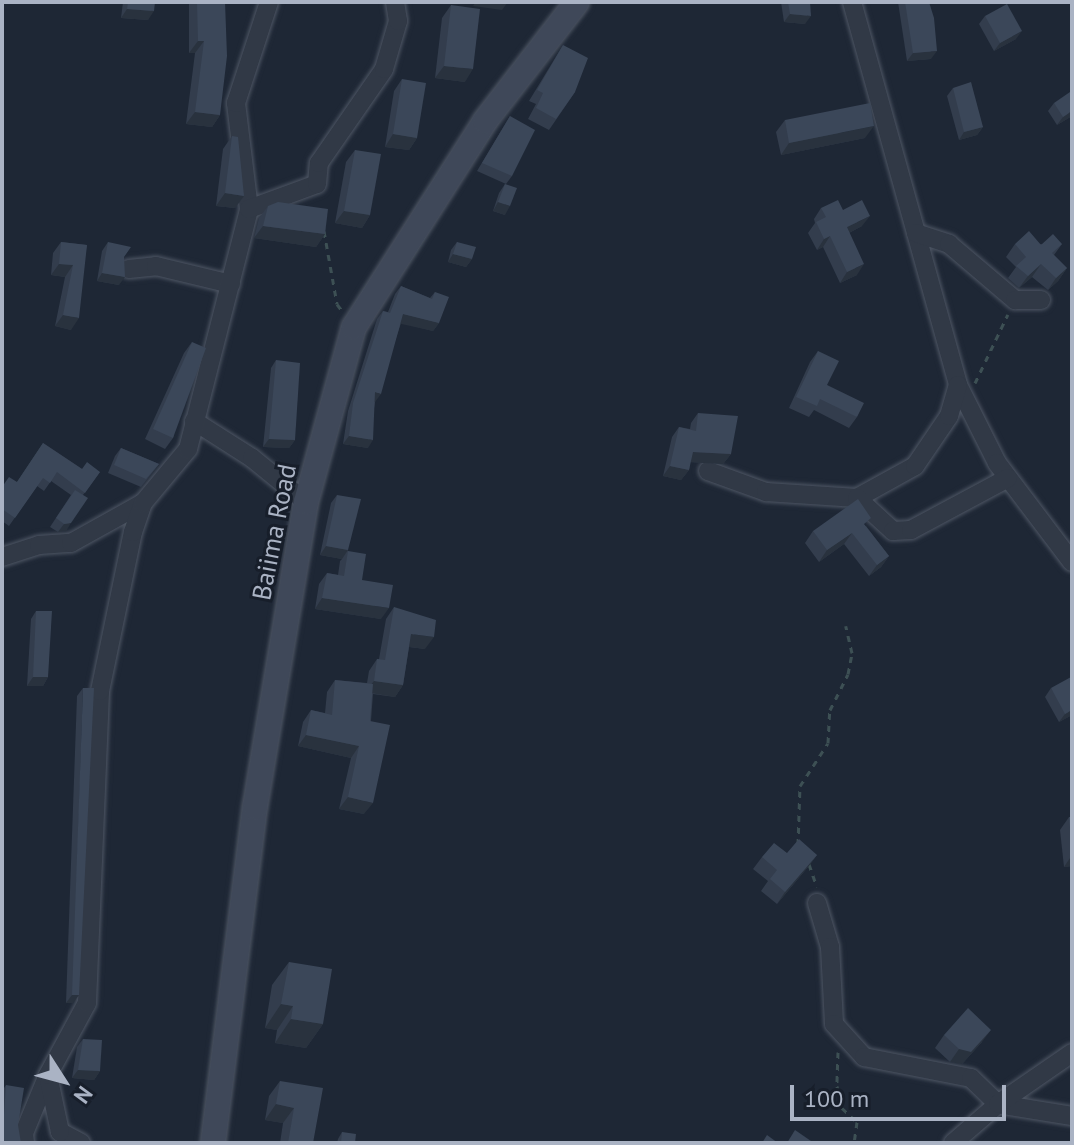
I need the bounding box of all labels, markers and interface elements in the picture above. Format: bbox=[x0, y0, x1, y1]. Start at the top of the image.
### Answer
street label: Baiima Road bbox=[246, 461, 302, 603]
north arrow bbox=[24, 1041, 104, 1121]
scale bar bbox=[794, 1069, 1010, 1119]
text: N bbox=[68, 1081, 99, 1109]
text: 100 m bbox=[804, 1083, 869, 1114]

